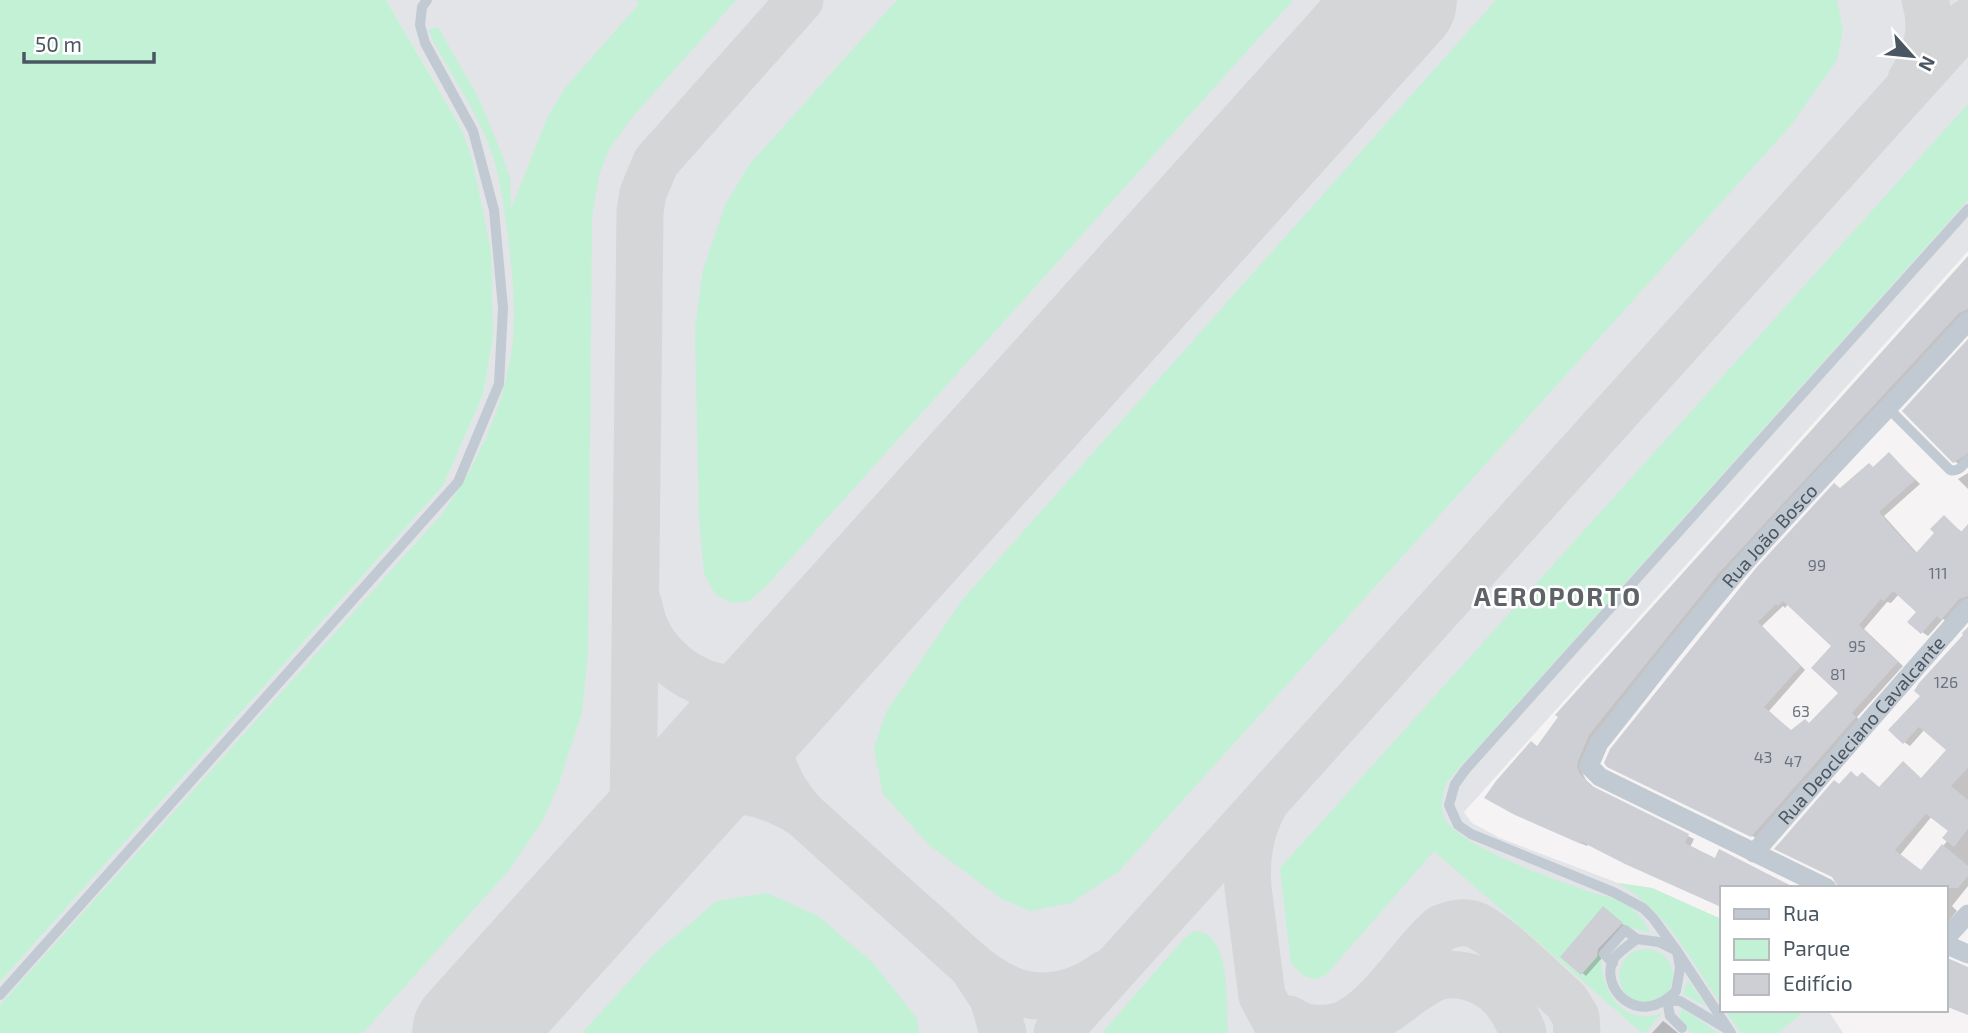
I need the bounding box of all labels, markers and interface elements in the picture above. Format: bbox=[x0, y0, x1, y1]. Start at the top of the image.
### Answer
scale bar bbox=[24, 21, 154, 65]
north arrow bbox=[1877, 21, 1947, 91]
text: 50 m bbox=[35, 31, 82, 56]
text: N bbox=[1914, 53, 1941, 75]
street label: Rua João Bosco bbox=[1717, 479, 1822, 592]
house number: 99 bbox=[1808, 555, 1826, 574]
house number: 111 bbox=[1928, 563, 1948, 582]
district label: AEROPORTO bbox=[1474, 580, 1642, 611]
street label: Rua Deocleciano Cavalcante bbox=[1773, 631, 1949, 829]
house number: 95 bbox=[1848, 636, 1866, 655]
house number: 81 bbox=[1830, 664, 1846, 683]
house number: 126 bbox=[1934, 672, 1958, 691]
house number: 63 bbox=[1792, 701, 1810, 720]
house number: 43 bbox=[1754, 747, 1772, 766]
house number: 47 bbox=[1784, 751, 1802, 770]
legend bbox=[1720, 886, 1947, 1012]
text: Rua bbox=[1783, 900, 1819, 925]
text: Parque bbox=[1783, 935, 1850, 960]
text: Edifício bbox=[1783, 970, 1853, 995]

